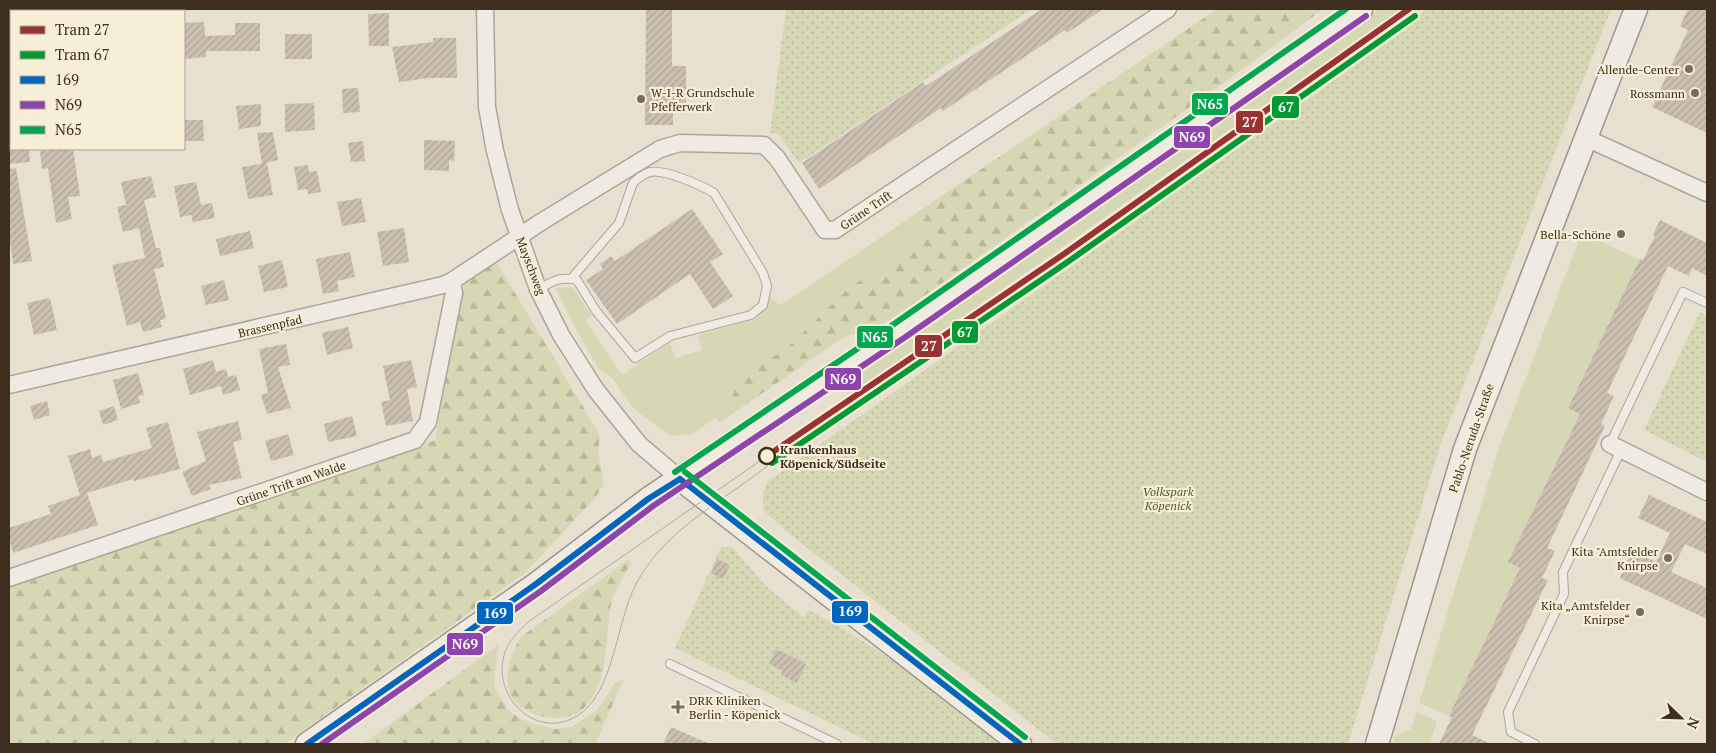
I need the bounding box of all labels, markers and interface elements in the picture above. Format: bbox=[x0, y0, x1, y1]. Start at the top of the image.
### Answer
legend bbox=[10, 10, 185, 150]
text: Tram 27 bbox=[55, 19, 110, 39]
text: Tram 67 bbox=[55, 44, 110, 64]
place label: Allende-Center bbox=[1597, 62, 1679, 77]
marker: Allende-Center bbox=[1683, 63, 1695, 75]
text: 169 bbox=[55, 69, 79, 89]
place label: W-I-R Grundschule Pfefferwerk bbox=[651, 85, 755, 114]
place label: Rossmann bbox=[1630, 86, 1685, 101]
marker: Rossmann bbox=[1689, 87, 1701, 99]
line badge: N65 bbox=[1191, 92, 1229, 116]
marker: W-I-R Grundschule Pfefferwerk bbox=[635, 93, 647, 105]
text: N69 bbox=[55, 94, 82, 114]
text: N65 bbox=[1197, 94, 1223, 113]
line badge: 67 bbox=[1271, 95, 1300, 119]
text: 67 bbox=[1278, 97, 1294, 116]
line badge: 27 bbox=[1235, 110, 1264, 134]
text: 27 bbox=[1242, 112, 1258, 131]
text: N65 bbox=[55, 119, 82, 139]
line badge: N69 bbox=[1173, 125, 1211, 149]
text: N69 bbox=[1179, 127, 1205, 146]
street label: Grüne Trift bbox=[837, 187, 895, 233]
place label: Bella-Schöne bbox=[1540, 227, 1611, 242]
marker: Bella-Schöne bbox=[1615, 228, 1627, 240]
street label: Mayschweg bbox=[513, 235, 549, 298]
street label: Brassenpfad bbox=[237, 311, 304, 341]
line badge: 67 bbox=[951, 320, 979, 344]
text: 67 bbox=[957, 322, 973, 341]
line badge: N65 bbox=[856, 325, 894, 349]
text: N65 bbox=[862, 327, 888, 346]
line badge: 27 bbox=[914, 334, 943, 358]
text: 27 bbox=[921, 336, 937, 355]
line badge: N69 bbox=[824, 367, 862, 391]
text: N69 bbox=[830, 369, 856, 388]
street label: Pablo-Neruda-Straße bbox=[1445, 381, 1497, 495]
place label: Krankenhaus Köpenick/Südseite bbox=[780, 442, 887, 471]
marker: Krankenhaus Köpenick/Südseite bbox=[758, 447, 776, 465]
street label: Grüne Trift am Walde bbox=[234, 457, 348, 509]
park label: Volkspark Köpenick bbox=[1142, 484, 1194, 513]
place label: Kita "Amtsfelder Knirpse bbox=[1572, 544, 1658, 573]
marker: Kita "Amtsfelder Knirpse bbox=[1662, 552, 1674, 564]
place label: Kita „Amtsfelder Knirpse“ bbox=[1541, 598, 1630, 627]
line badge: 169 bbox=[831, 600, 869, 624]
line badge: 169 bbox=[476, 601, 514, 625]
text: 169 bbox=[838, 601, 862, 620]
text: 169 bbox=[483, 603, 507, 622]
marker: Kita „Amtsfelder Knirpse“ bbox=[1634, 606, 1646, 618]
line badge: N69 bbox=[446, 632, 484, 656]
text: N69 bbox=[452, 634, 478, 653]
place label: DRK Kliniken Berlin - Köpenick bbox=[689, 693, 781, 722]
north arrow bbox=[1656, 693, 1706, 743]
marker: DRK Kliniken Berlin - Köpenick bbox=[671, 700, 685, 714]
text: N bbox=[1682, 715, 1704, 732]

